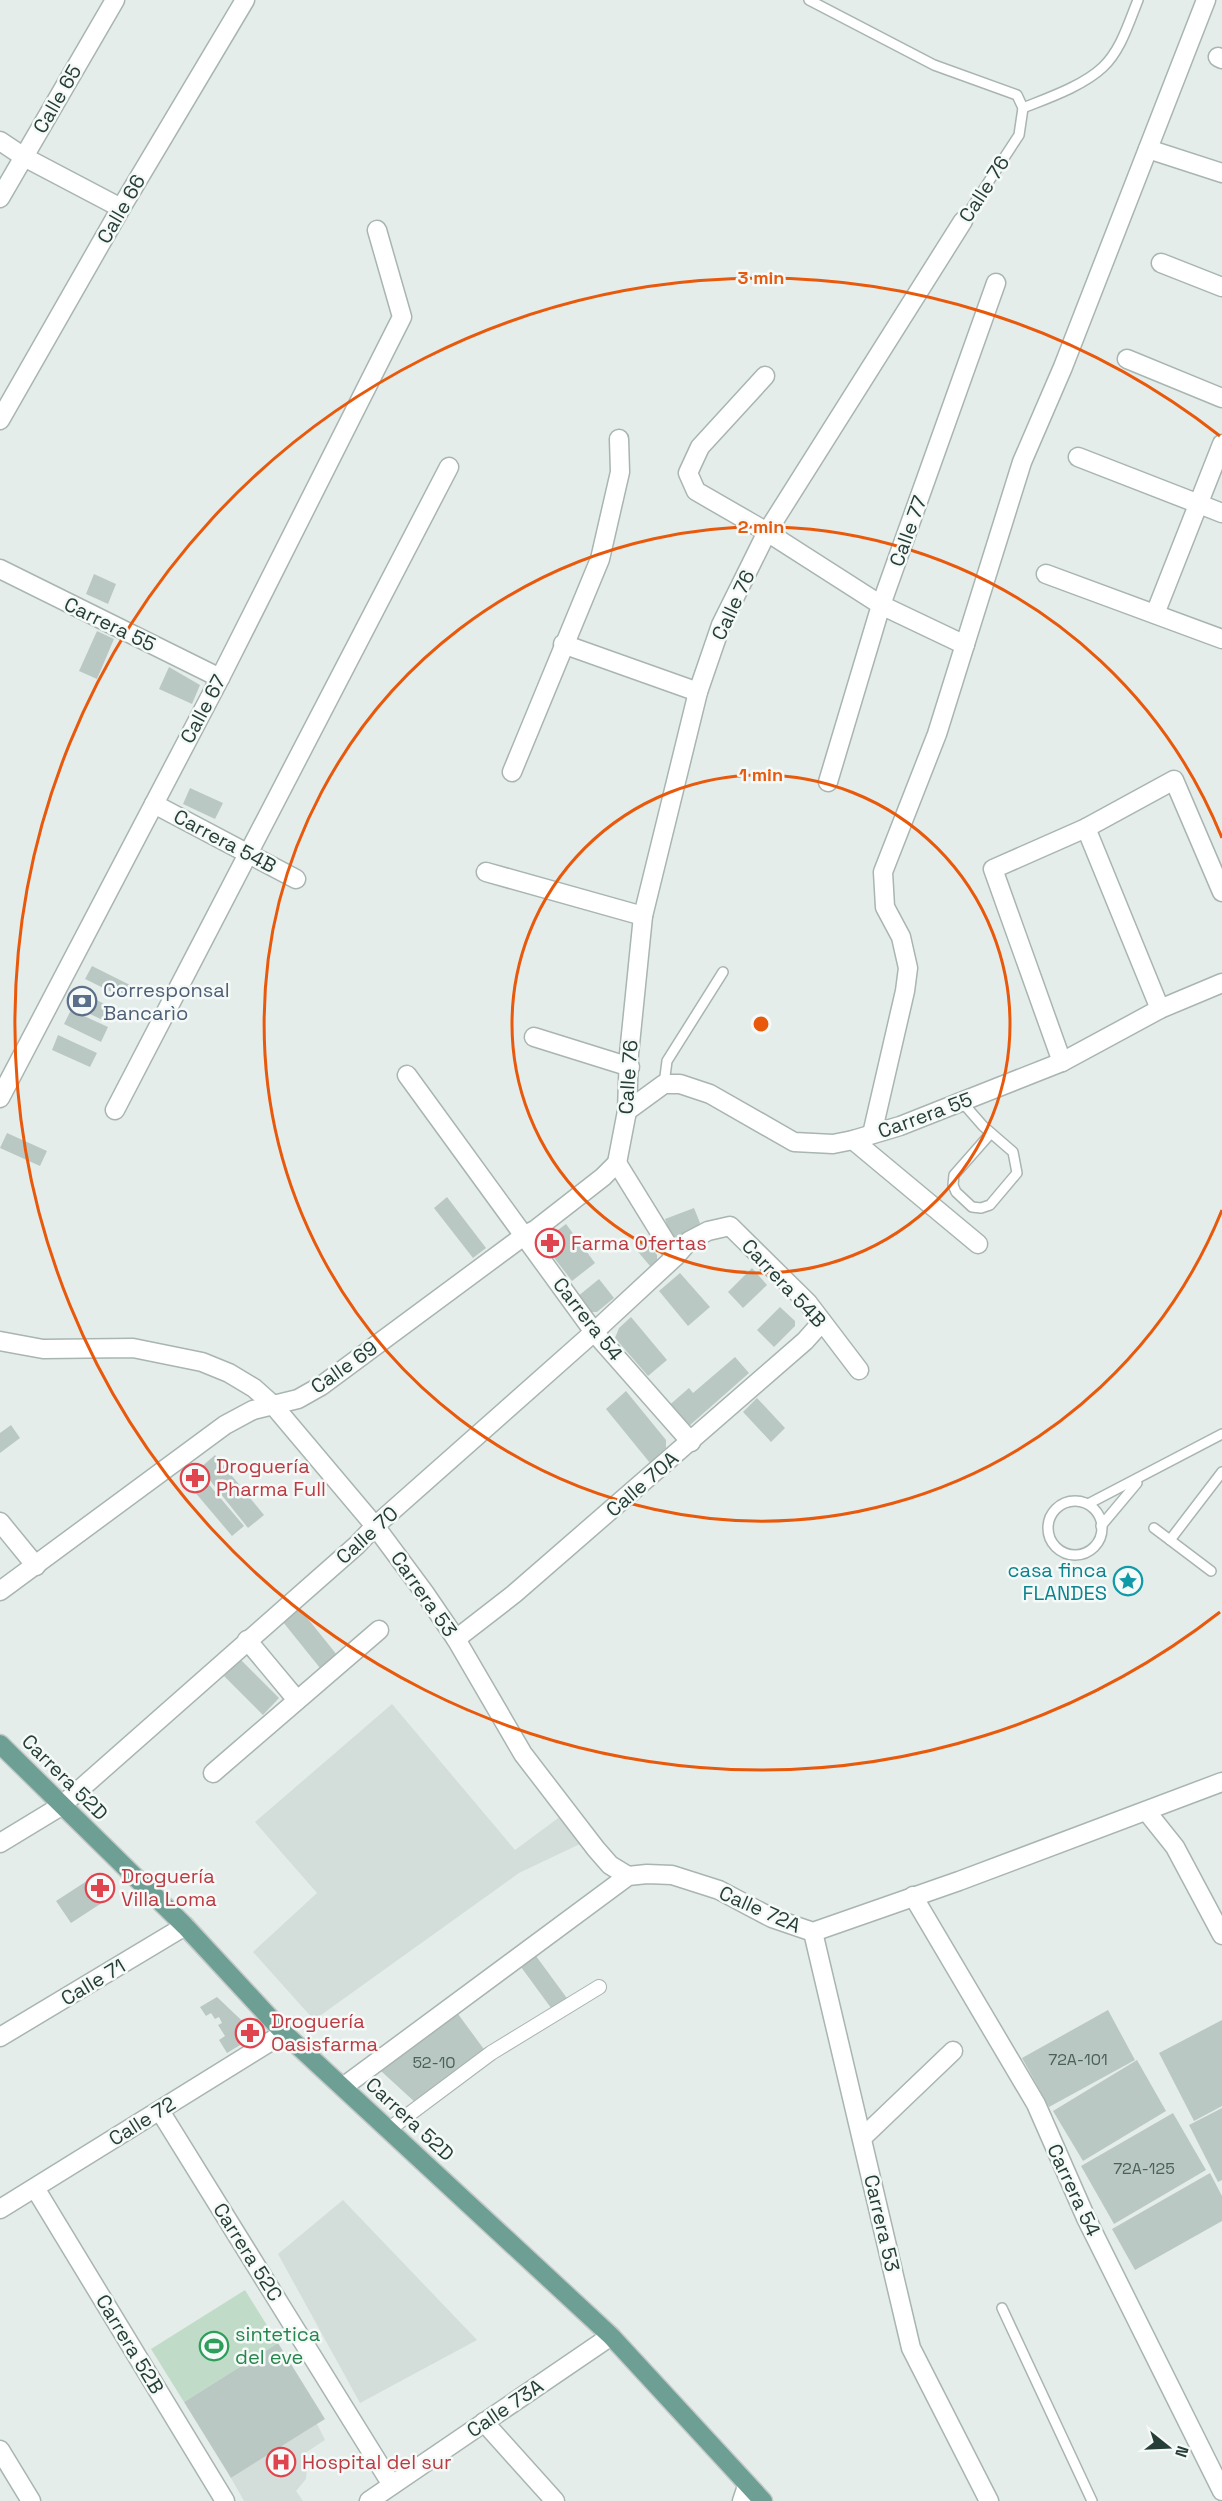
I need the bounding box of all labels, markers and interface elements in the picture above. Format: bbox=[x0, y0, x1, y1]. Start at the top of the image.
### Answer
street label: Calle 65 bbox=[27, 60, 87, 138]
street label: Calle 76 bbox=[953, 151, 1015, 227]
street label: Calle 66 bbox=[91, 170, 151, 248]
text: 3 min bbox=[738, 266, 784, 289]
street label: Calle 77 bbox=[883, 492, 933, 570]
text: 2 min bbox=[738, 515, 784, 538]
street label: Calle 76 bbox=[705, 566, 761, 644]
street label: Carrera 55 bbox=[60, 591, 160, 657]
street label: Calle 67 bbox=[174, 670, 232, 748]
text: 1 min bbox=[739, 763, 783, 786]
street label: Carrera 54B bbox=[169, 803, 281, 879]
place label: Corresponsal Bancarìo bbox=[103, 977, 230, 1026]
bank icon: Corresponsal Bancarìo bbox=[66, 985, 98, 1017]
centre of rings bbox=[751, 1014, 771, 1034]
street label: Calle 76 bbox=[612, 1039, 644, 1115]
street label: Carrera 55 bbox=[874, 1086, 976, 1144]
pharmacy icon: Farma Ofertas bbox=[534, 1227, 566, 1259]
place label: Farma Ofertas bbox=[571, 1230, 707, 1256]
street label: Carrera 54B bbox=[736, 1233, 832, 1333]
street label: Carrera 54 bbox=[547, 1272, 629, 1366]
street label: Calle 69 bbox=[306, 1335, 382, 1399]
street label: Calle 70A bbox=[600, 1445, 684, 1523]
place label: Droguería Pharma Full bbox=[216, 1453, 326, 1502]
pharmacy icon: Droguería Pharma Full bbox=[179, 1462, 211, 1494]
street label: Calle 70 bbox=[330, 1500, 404, 1570]
street label: Carrera 53 bbox=[385, 1546, 463, 1642]
place label: casa finca FLANDES bbox=[1008, 1557, 1107, 1606]
place icon: casa finca FLANDES bbox=[1112, 1565, 1144, 1597]
street label: Carrera 52D bbox=[16, 1728, 114, 1826]
place label: Droguería Villa Loma bbox=[121, 1863, 217, 1912]
pharmacy icon: Droguería Villa Loma bbox=[84, 1872, 116, 1904]
street label: Calle 72A bbox=[715, 1879, 805, 1939]
street label: Calle 71 bbox=[56, 1953, 130, 2011]
place label: Droguería Oasisfarma bbox=[271, 2008, 378, 2057]
pharmacy icon: Droguería Oasisfarma bbox=[234, 2017, 266, 2049]
house number: 72A-101 bbox=[1048, 2049, 1108, 2070]
house number: 52-10 bbox=[412, 2052, 456, 2073]
street label: Carrera 52D bbox=[360, 2071, 460, 2167]
street label: Calle 72 bbox=[104, 2090, 180, 2152]
street label: Carrera 54 bbox=[1041, 2140, 1107, 2240]
house number: 72A-125 bbox=[1113, 2158, 1175, 2179]
street label: Carrera 53 bbox=[858, 2172, 906, 2274]
street label: Carrera 52C bbox=[207, 2198, 289, 2306]
street label: Carrera 52B bbox=[90, 2289, 170, 2399]
place label: sintetica del eve bbox=[235, 2321, 320, 2370]
sports icon: sintetica del eve bbox=[198, 2330, 230, 2362]
street label: Calle 73A bbox=[462, 2373, 549, 2443]
north arrow bbox=[1138, 2417, 1198, 2477]
text: N bbox=[1170, 2443, 1193, 2460]
hospital icon: Hospital del sur bbox=[265, 2446, 297, 2478]
place label: Hospital del sur bbox=[302, 2449, 452, 2475]

